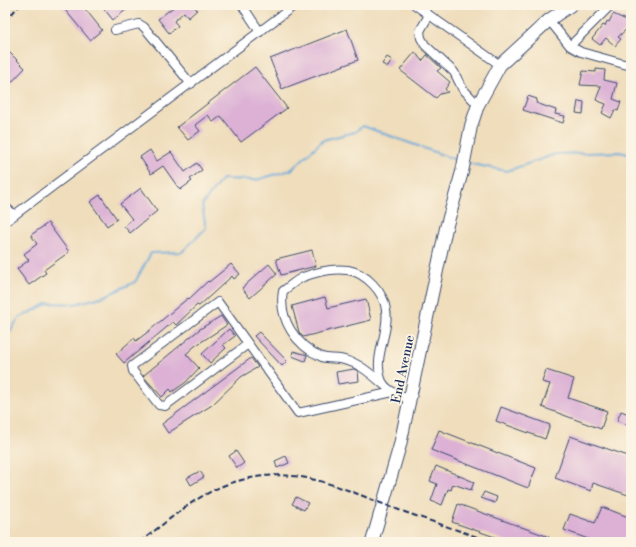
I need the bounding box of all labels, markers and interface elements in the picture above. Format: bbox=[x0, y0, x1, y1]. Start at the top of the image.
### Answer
street label: End Avenue bbox=[388, 333, 418, 405]

